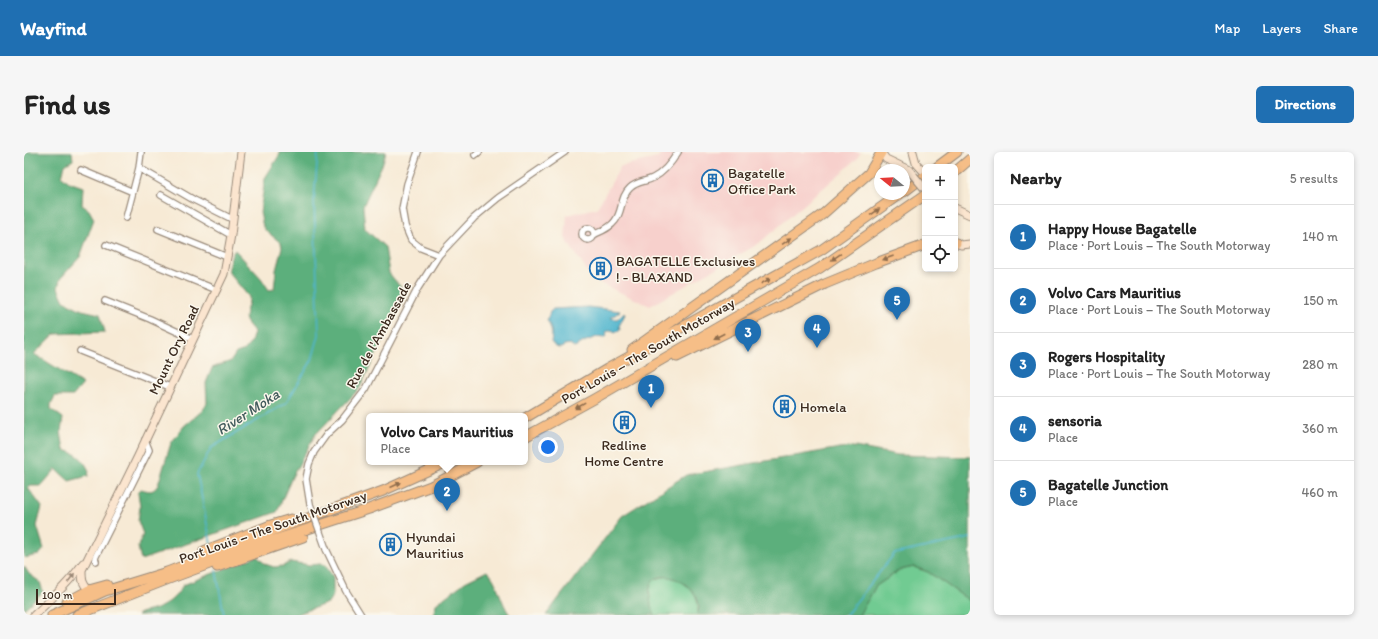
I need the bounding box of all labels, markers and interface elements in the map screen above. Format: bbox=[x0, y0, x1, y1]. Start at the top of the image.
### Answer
text: Wayfind bbox=[20, 17, 87, 40]
text: Map bbox=[1215, 20, 1240, 37]
text: Layers bbox=[1262, 20, 1301, 37]
text: Share bbox=[1323, 20, 1358, 37]
button: Directions bbox=[1256, 86, 1354, 123]
text: Find us bbox=[24, 87, 111, 121]
north arrow bbox=[874, 164, 910, 200]
map controls bbox=[922, 164, 958, 272]
button: + bbox=[922, 164, 958, 200]
place label: Bagatelle Office Park bbox=[728, 165, 796, 198]
building icon: Bagatelle Office Park bbox=[699, 168, 725, 194]
text: Nearby bbox=[1010, 168, 1062, 188]
text: 5 results bbox=[1290, 171, 1338, 186]
button: − bbox=[922, 200, 958, 236]
one-way arrow bbox=[870, 208, 881, 216]
text: Happy House Bagatelle bbox=[1048, 220, 1197, 238]
text: 1 bbox=[1020, 229, 1026, 244]
text: 140 m bbox=[1302, 229, 1338, 244]
button: locate bbox=[922, 236, 958, 272]
one-way arrow bbox=[782, 237, 792, 245]
text: Place · Port Louis – The South Motorway bbox=[1048, 238, 1270, 253]
place label: BAGATELLE Exclusives ! - BLAXAND bbox=[616, 253, 755, 286]
one-way arrow bbox=[830, 253, 841, 261]
building icon: BAGATELLE Exclusives ! - BLAXAND bbox=[587, 256, 613, 282]
one-way arrow bbox=[882, 256, 894, 262]
street label: Rue de l'Ambassade bbox=[343, 278, 416, 391]
one-way arrow bbox=[760, 278, 772, 285]
text: Volvo Cars Mauritius bbox=[1048, 284, 1181, 302]
pin: 5 bbox=[884, 287, 910, 320]
text: 2 bbox=[1020, 293, 1026, 308]
text: 150 m bbox=[1303, 293, 1338, 308]
street label: Port Louis – The South Motorway bbox=[558, 294, 738, 408]
street label: Mount Ory Road bbox=[145, 302, 203, 398]
text: Place · Port Louis – The South Motorway bbox=[1048, 302, 1270, 317]
pin: 4 bbox=[804, 315, 830, 348]
pin: 3 bbox=[735, 319, 761, 352]
one-way arrow bbox=[714, 333, 725, 339]
text: Rogers Hospitality bbox=[1048, 348, 1165, 366]
text: 3 bbox=[1019, 357, 1027, 372]
text: 280 m bbox=[1302, 357, 1338, 372]
text: Place · Port Louis – The South Motorway bbox=[1048, 366, 1270, 381]
pin: 1 bbox=[638, 375, 664, 408]
water label: River Moka bbox=[213, 385, 283, 439]
building icon: Homela bbox=[771, 394, 797, 420]
place label: Homela bbox=[800, 399, 847, 416]
one-way arrow bbox=[575, 403, 586, 410]
building icon: Redline Home Centre bbox=[611, 410, 637, 436]
text: sensoria bbox=[1048, 412, 1102, 430]
popup bbox=[366, 413, 528, 465]
text: 4 bbox=[1019, 421, 1027, 436]
text: 360 m bbox=[1302, 421, 1338, 436]
text: Volvo Cars Mauritius bbox=[380, 423, 514, 441]
text: Place bbox=[1048, 430, 1078, 445]
your location bbox=[538, 437, 558, 457]
place label: Redline Home Centre bbox=[584, 437, 664, 470]
text: Place bbox=[380, 441, 410, 456]
text: Bagatelle Junction bbox=[1048, 476, 1168, 494]
pin: 2 bbox=[434, 478, 460, 511]
one-way arrow bbox=[391, 482, 402, 488]
text: 5 bbox=[1020, 485, 1026, 500]
text: 460 m bbox=[1301, 485, 1338, 500]
street label: Port Louis – The South Motorway bbox=[177, 487, 370, 567]
text: Place bbox=[1048, 494, 1078, 509]
place label: Hyundai Mauritius bbox=[406, 529, 464, 562]
building icon: Hyundai Mauritius bbox=[377, 532, 403, 558]
one-way arrow bbox=[67, 573, 75, 583]
scale bar bbox=[36, 587, 116, 606]
text: 100 m bbox=[42, 589, 72, 602]

